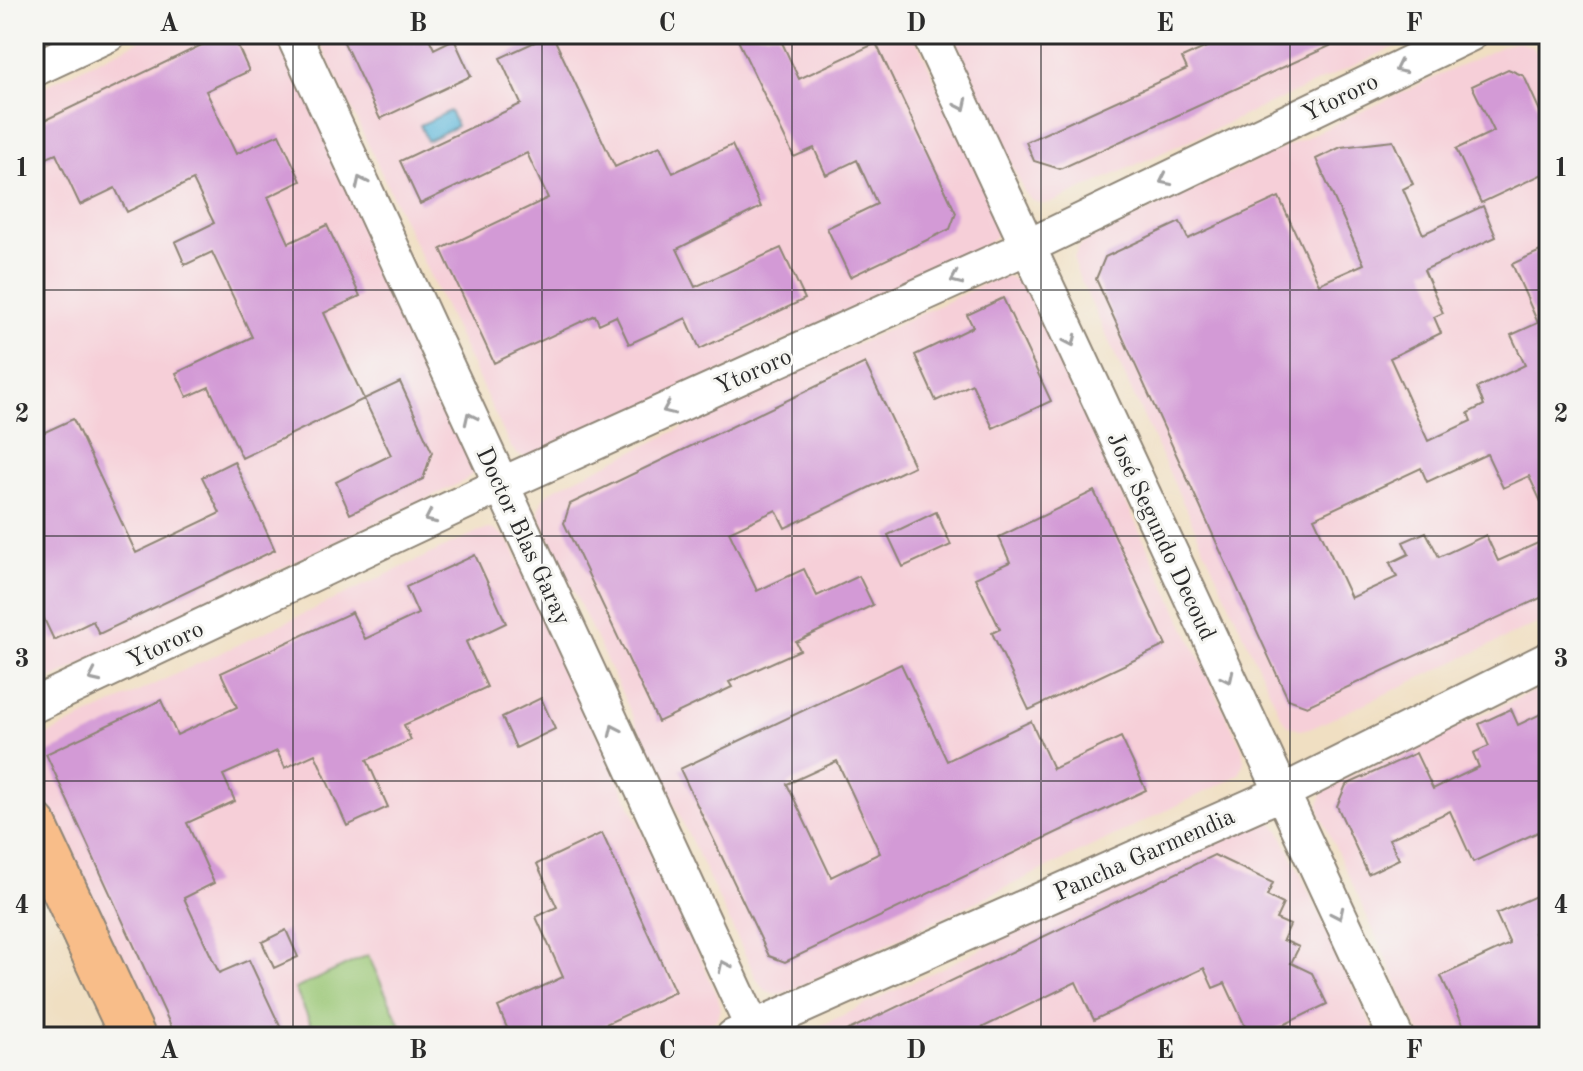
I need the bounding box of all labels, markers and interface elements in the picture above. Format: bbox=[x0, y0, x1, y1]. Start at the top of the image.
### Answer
text: A bbox=[159, 11, 179, 37]
text: B bbox=[409, 11, 427, 37]
text: C bbox=[658, 11, 676, 37]
text: D bbox=[906, 11, 926, 37]
text: E bbox=[1156, 11, 1174, 37]
text: F bbox=[1405, 11, 1423, 37]
one-way arrow bbox=[1393, 58, 1408, 74]
street label: Ytororo bbox=[1299, 70, 1383, 127]
one-way arrow bbox=[952, 97, 968, 111]
text: 1 bbox=[14, 156, 30, 182]
text: 1 bbox=[1553, 156, 1569, 182]
one-way arrow bbox=[1159, 170, 1174, 186]
one-way arrow bbox=[355, 176, 371, 191]
one-way arrow bbox=[950, 269, 964, 285]
one-way arrow bbox=[1061, 333, 1077, 347]
street label: Ytororo bbox=[712, 345, 796, 400]
one-way arrow bbox=[662, 400, 676, 416]
text: 2 bbox=[14, 402, 30, 428]
text: 2 bbox=[1553, 402, 1569, 428]
one-way arrow bbox=[464, 412, 480, 427]
street label: José Segundo Decoud bbox=[1101, 429, 1219, 644]
street label: Doctor Blas Garay bbox=[470, 444, 574, 630]
one-way arrow bbox=[424, 508, 438, 524]
street label: Ytororo bbox=[124, 618, 208, 674]
text: 3 bbox=[14, 647, 30, 673]
text: 3 bbox=[1553, 647, 1569, 673]
one-way arrow bbox=[87, 667, 102, 683]
one-way arrow bbox=[1218, 670, 1234, 685]
one-way arrow bbox=[608, 724, 624, 739]
street label: Pancha Garmendia bbox=[1051, 805, 1239, 906]
text: 4 bbox=[14, 893, 30, 919]
text: 4 bbox=[1553, 893, 1569, 919]
one-way arrow bbox=[1328, 905, 1344, 920]
one-way arrow bbox=[718, 960, 734, 975]
text: A bbox=[159, 1038, 179, 1064]
text: B bbox=[409, 1038, 427, 1064]
text: C bbox=[658, 1038, 676, 1064]
text: D bbox=[906, 1038, 926, 1064]
text: E bbox=[1156, 1038, 1174, 1064]
text: F bbox=[1405, 1038, 1423, 1064]

